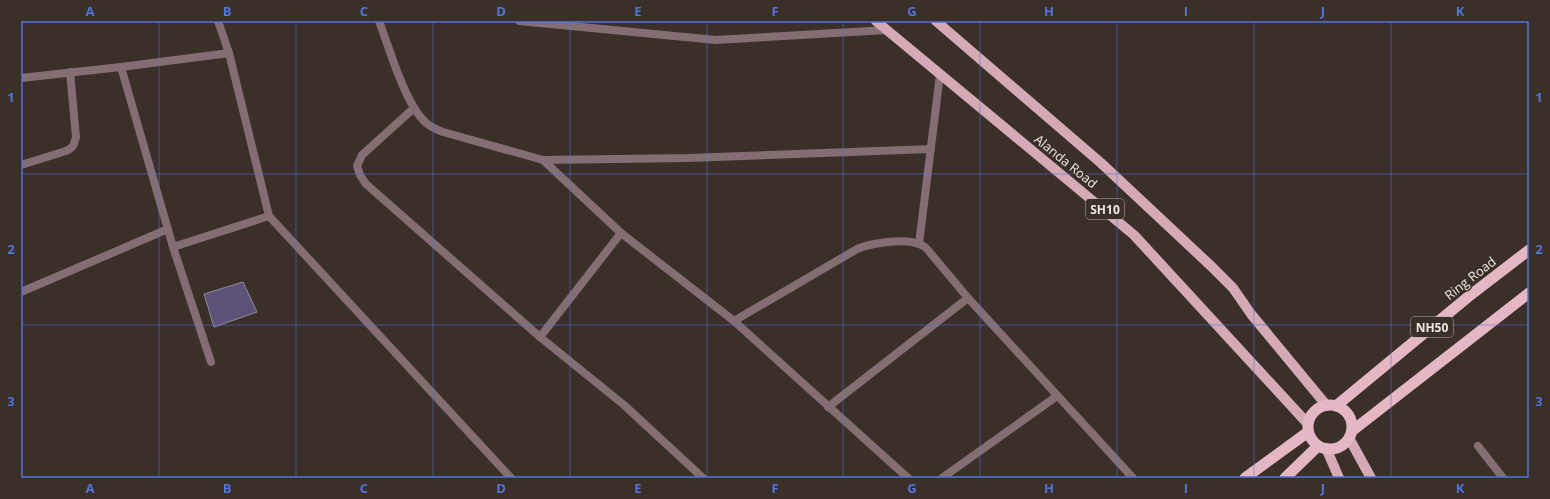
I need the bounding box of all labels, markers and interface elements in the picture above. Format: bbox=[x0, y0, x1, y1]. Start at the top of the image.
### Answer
text: A bbox=[86, 2, 95, 20]
text: B bbox=[223, 2, 232, 20]
text: C bbox=[360, 2, 368, 20]
text: D bbox=[496, 2, 506, 20]
text: E bbox=[634, 2, 642, 20]
text: F bbox=[771, 2, 779, 20]
text: G bbox=[907, 2, 917, 20]
text: H bbox=[1044, 2, 1054, 20]
text: I bbox=[1184, 2, 1188, 20]
text: J bbox=[1320, 2, 1325, 20]
text: K bbox=[1456, 2, 1465, 20]
text: 1 bbox=[7, 88, 15, 106]
text: 1 bbox=[1535, 88, 1543, 106]
street label: Alanda Road bbox=[1031, 130, 1101, 192]
road number: SH10 bbox=[1086, 199, 1124, 219]
text: 2 bbox=[7, 240, 15, 258]
text: 2 bbox=[1535, 240, 1543, 258]
street label: Ring Road bbox=[1441, 252, 1499, 304]
road number: NH50 bbox=[1411, 317, 1453, 337]
text: 3 bbox=[7, 392, 15, 410]
text: 3 bbox=[1535, 392, 1543, 410]
text: A bbox=[86, 479, 95, 497]
text: B bbox=[223, 479, 232, 497]
text: C bbox=[360, 479, 368, 497]
text: D bbox=[496, 479, 506, 497]
text: E bbox=[634, 479, 642, 497]
text: F bbox=[771, 479, 779, 497]
text: G bbox=[907, 479, 917, 497]
text: H bbox=[1044, 479, 1054, 497]
text: I bbox=[1184, 479, 1188, 497]
text: J bbox=[1320, 479, 1325, 497]
text: K bbox=[1456, 479, 1465, 497]

